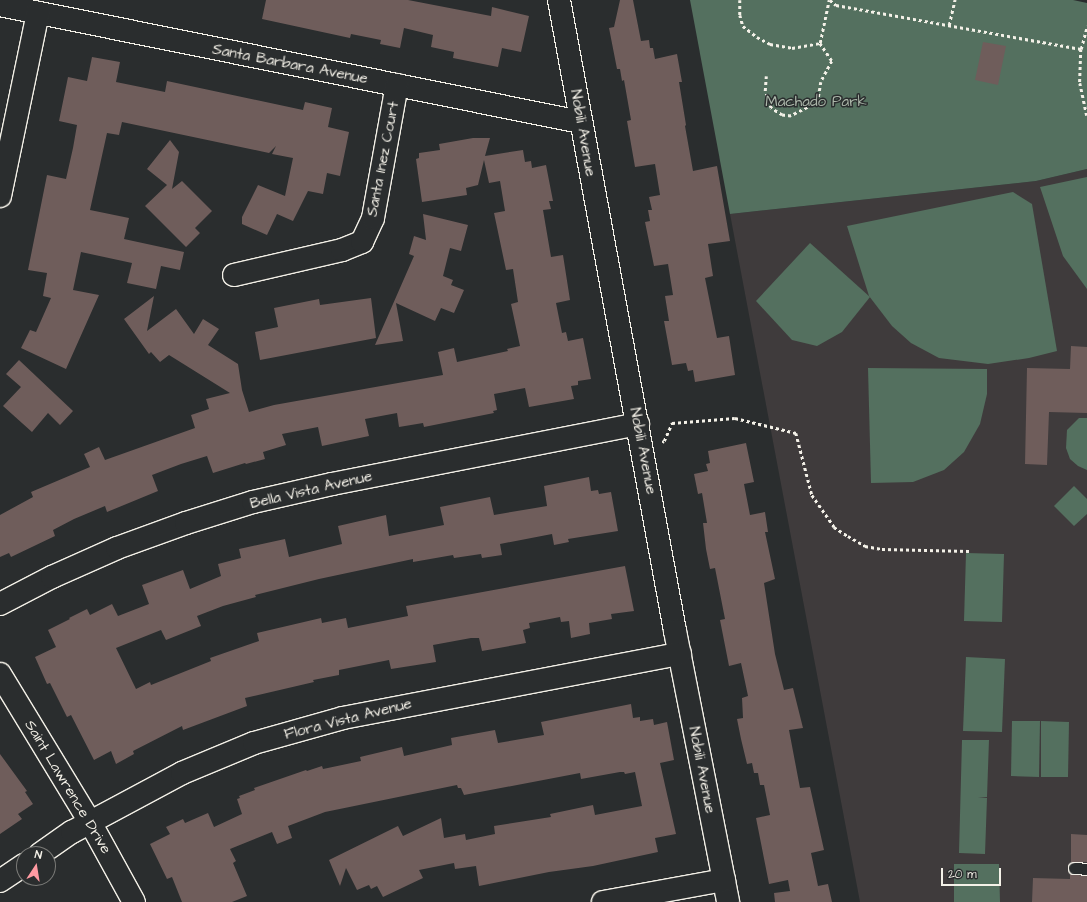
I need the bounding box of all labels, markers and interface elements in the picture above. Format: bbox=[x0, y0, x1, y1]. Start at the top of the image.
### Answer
street label: Santa Barbara Avenue bbox=[211, 40, 369, 88]
street label: Nobili Avenue bbox=[567, 88, 599, 178]
park label: Machado Park bbox=[765, 93, 867, 111]
street label: Santa Inez Court bbox=[363, 100, 403, 218]
street label: Nobili Avenue bbox=[626, 406, 660, 496]
street label: Bella Vista Avenue bbox=[248, 467, 374, 513]
street label: Flora Vista Avenue bbox=[282, 694, 414, 744]
street label: Saint Lawrence Drive bbox=[21, 717, 115, 857]
street label: Nobili Avenue bbox=[685, 725, 719, 815]
north arrow bbox=[16, 846, 56, 886]
text: N bbox=[33, 847, 43, 863]
scale bar bbox=[943, 860, 1003, 886]
text: 20 m bbox=[948, 866, 977, 883]

